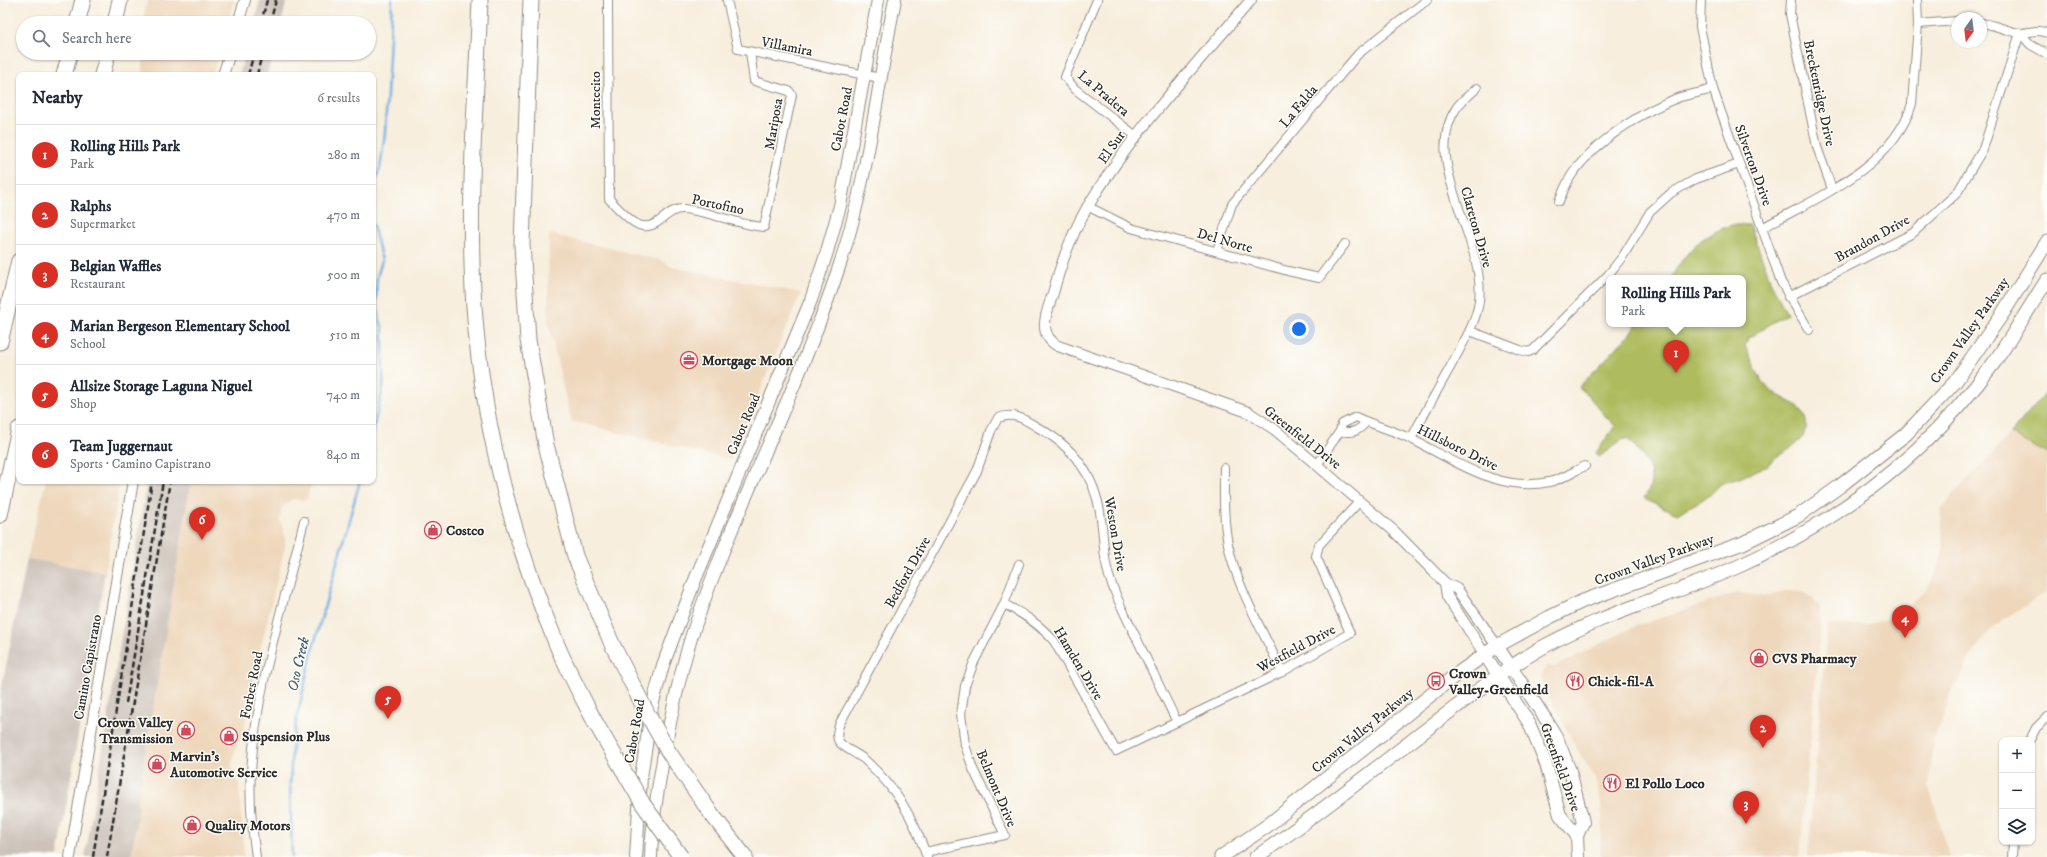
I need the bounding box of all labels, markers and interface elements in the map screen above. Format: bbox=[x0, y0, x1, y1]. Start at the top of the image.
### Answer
north arrow bbox=[1951, 12, 1987, 48]
search box bbox=[16, 16, 376, 60]
icon: search bbox=[30, 27, 52, 49]
text: Search here bbox=[62, 29, 131, 48]
street label: Villamira bbox=[759, 33, 814, 61]
street label: Breckenridge Drive bbox=[1799, 38, 1839, 148]
street label: La Pradera bbox=[1074, 67, 1133, 121]
street label: Montecito bbox=[587, 71, 605, 129]
street label: La Falda bbox=[1276, 82, 1322, 132]
street label: Cabot Road bbox=[827, 86, 857, 153]
text: Nearby bbox=[32, 87, 82, 109]
text: 6 results bbox=[317, 90, 360, 106]
street label: Mariposa bbox=[761, 97, 787, 151]
street label: Silverton Drive bbox=[1730, 122, 1776, 209]
street label: El Sur bbox=[1094, 127, 1130, 168]
text: Rolling Hills Park bbox=[70, 137, 180, 156]
text: 1 bbox=[43, 147, 47, 163]
text: 280 m bbox=[328, 147, 360, 163]
text: Park bbox=[70, 156, 94, 172]
street label: Clareton Drive bbox=[1456, 185, 1496, 270]
street label: Portofino bbox=[690, 191, 746, 219]
text: Ralphs bbox=[70, 197, 111, 216]
text: 2 bbox=[42, 207, 48, 223]
text: 470 m bbox=[327, 207, 360, 223]
street label: Brandon Drive bbox=[1832, 211, 1913, 267]
text: Supermarket bbox=[70, 216, 136, 232]
street label: Del Norte bbox=[1195, 224, 1255, 258]
text: Belgian Waffles bbox=[70, 257, 161, 276]
text: 3 bbox=[43, 267, 47, 283]
text: 500 m bbox=[327, 267, 360, 283]
street label: Crown Valley Parkway bbox=[1926, 274, 2013, 387]
popup bbox=[1606, 275, 1746, 327]
text: Restaurant bbox=[70, 276, 126, 292]
text: Rolling Hills Park bbox=[1621, 284, 1731, 303]
text: Park bbox=[1621, 303, 1645, 319]
text: Marian Bergeson Elementary School bbox=[70, 317, 290, 336]
your location bbox=[1289, 319, 1309, 339]
text: 4 bbox=[41, 327, 49, 343]
text: 510 m bbox=[329, 327, 360, 343]
text: School bbox=[70, 336, 106, 352]
pin: 1 bbox=[1663, 340, 1689, 373]
office icon: Mortgage Moon bbox=[679, 350, 699, 370]
place label: Mortgage Moon bbox=[702, 352, 794, 370]
text: Allsize Storage Laguna Niguel bbox=[70, 377, 252, 396]
text: 5 bbox=[42, 387, 48, 403]
text: 740 m bbox=[326, 387, 360, 403]
street label: Cabot Road bbox=[723, 391, 765, 458]
text: Shop bbox=[70, 396, 96, 412]
street label: Greenfield Drive bbox=[1260, 402, 1345, 474]
street label: Hillsboro Drive bbox=[1414, 421, 1501, 475]
text: Team Juggernaut bbox=[70, 437, 173, 456]
text: 6 bbox=[42, 447, 48, 463]
text: 840 m bbox=[326, 447, 360, 463]
text: Sports · Camino Capistrano bbox=[70, 456, 211, 472]
street label: Weston Drive bbox=[1099, 494, 1130, 573]
pin: 6 bbox=[189, 507, 215, 540]
shop icon: Costco bbox=[423, 520, 443, 540]
place label: Costco bbox=[446, 522, 484, 540]
street label: Crown Valley Parkway bbox=[1592, 530, 1717, 590]
street label: Bedford Drive bbox=[881, 533, 935, 611]
pin: 4 bbox=[1892, 605, 1918, 638]
street label: Camino Capistrano bbox=[70, 613, 106, 721]
street label: Westfield Drive bbox=[1253, 621, 1339, 678]
street label: Hamden Drive bbox=[1049, 624, 1107, 704]
water label: Oso Creek bbox=[283, 634, 314, 693]
shop icon: CVS Pharmacy bbox=[1749, 648, 1769, 668]
street label: Forbes Road bbox=[237, 650, 267, 721]
place label: CVS Pharmacy bbox=[1772, 650, 1857, 668]
place label: Crown Valley-Greenfield bbox=[1448, 665, 1549, 699]
bus stop icon: Crown Valley-Greenfield bbox=[1426, 671, 1446, 691]
restaurant icon: Chick-fil-A bbox=[1565, 671, 1585, 691]
place label: Chick-fil-A bbox=[1588, 673, 1655, 691]
street label: Crown Valley Parkway bbox=[1308, 684, 1417, 777]
pin: 5 bbox=[375, 686, 401, 719]
street label: Cabot Road bbox=[620, 698, 650, 765]
place label: Crown Valley Transmission bbox=[98, 714, 174, 748]
pin: 2 bbox=[1750, 715, 1776, 748]
shop icon: Crown Valley Transmission bbox=[176, 720, 196, 740]
street label: Greenfield Drive bbox=[1536, 721, 1584, 814]
shop icon: Suspension Plus bbox=[219, 726, 239, 746]
place label: Suspension Plus bbox=[242, 728, 330, 746]
map controls bbox=[1999, 737, 2035, 845]
button: + bbox=[1999, 737, 2035, 773]
street label: Belmont Drive bbox=[972, 747, 1020, 830]
place label: Marvin's Automotive Service bbox=[169, 748, 278, 782]
shop icon: Marvin's Automotive Service bbox=[147, 754, 167, 774]
restaurant icon: El Pollo Loco bbox=[1602, 773, 1622, 793]
button: − bbox=[1999, 773, 2035, 809]
place label: El Pollo Loco bbox=[1625, 775, 1705, 793]
pin: 3 bbox=[1733, 791, 1759, 824]
button: layers bbox=[1999, 809, 2035, 845]
shop icon: Quality Motors bbox=[182, 815, 202, 835]
place label: Quality Motors bbox=[205, 817, 291, 835]

